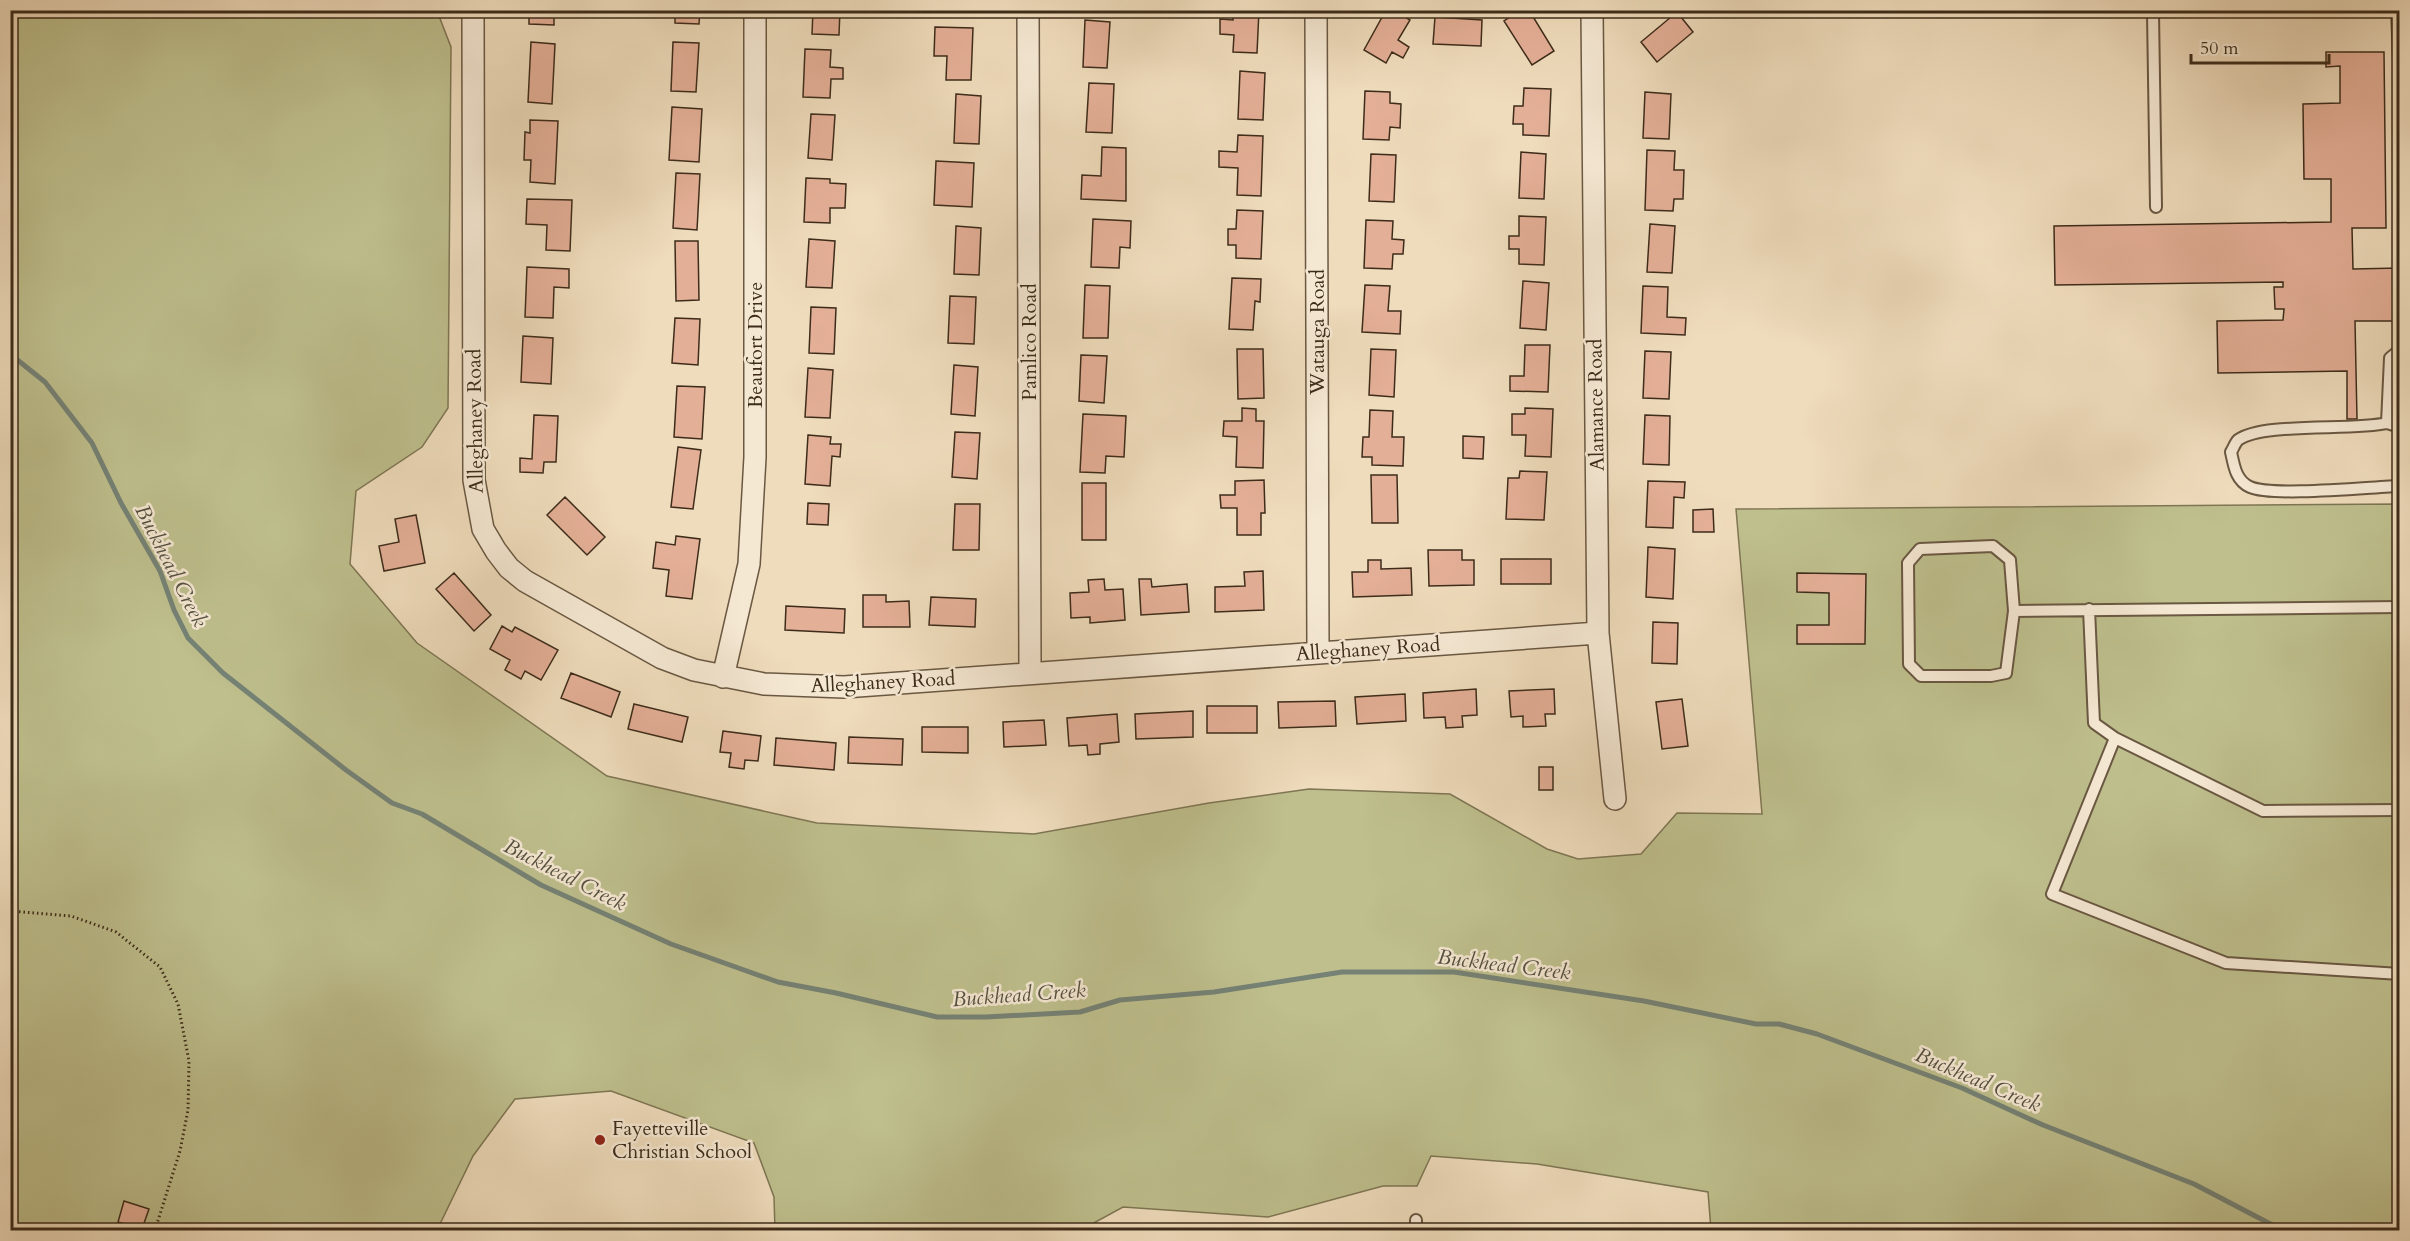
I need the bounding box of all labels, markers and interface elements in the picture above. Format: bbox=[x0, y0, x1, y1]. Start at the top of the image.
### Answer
scale bar bbox=[2191, 27, 2329, 65]
text: 50 m bbox=[2200, 36, 2239, 61]
street label: Watauga Road bbox=[1304, 269, 1331, 396]
street label: Beaufort Drive bbox=[742, 282, 769, 408]
street label: Pamlico Road bbox=[1016, 283, 1043, 401]
street label: Alamance Road bbox=[1581, 338, 1611, 471]
street label: Alleghaney Road bbox=[460, 348, 490, 494]
water label: Buckhead Creek bbox=[128, 500, 215, 633]
street label: Alleghaney Road bbox=[1295, 630, 1441, 668]
street label: Alleghaney Road bbox=[810, 665, 956, 699]
water label: Buckhead Creek bbox=[499, 832, 632, 919]
water label: Buckhead Creek bbox=[1436, 942, 1573, 988]
water label: Buckhead Creek bbox=[951, 976, 1087, 1014]
water label: Buckhead Creek bbox=[1911, 1041, 2046, 1120]
place label: Fayetteville Christian School bbox=[612, 1115, 752, 1165]
marker: Fayetteville Christian School bbox=[593, 1133, 607, 1147]

